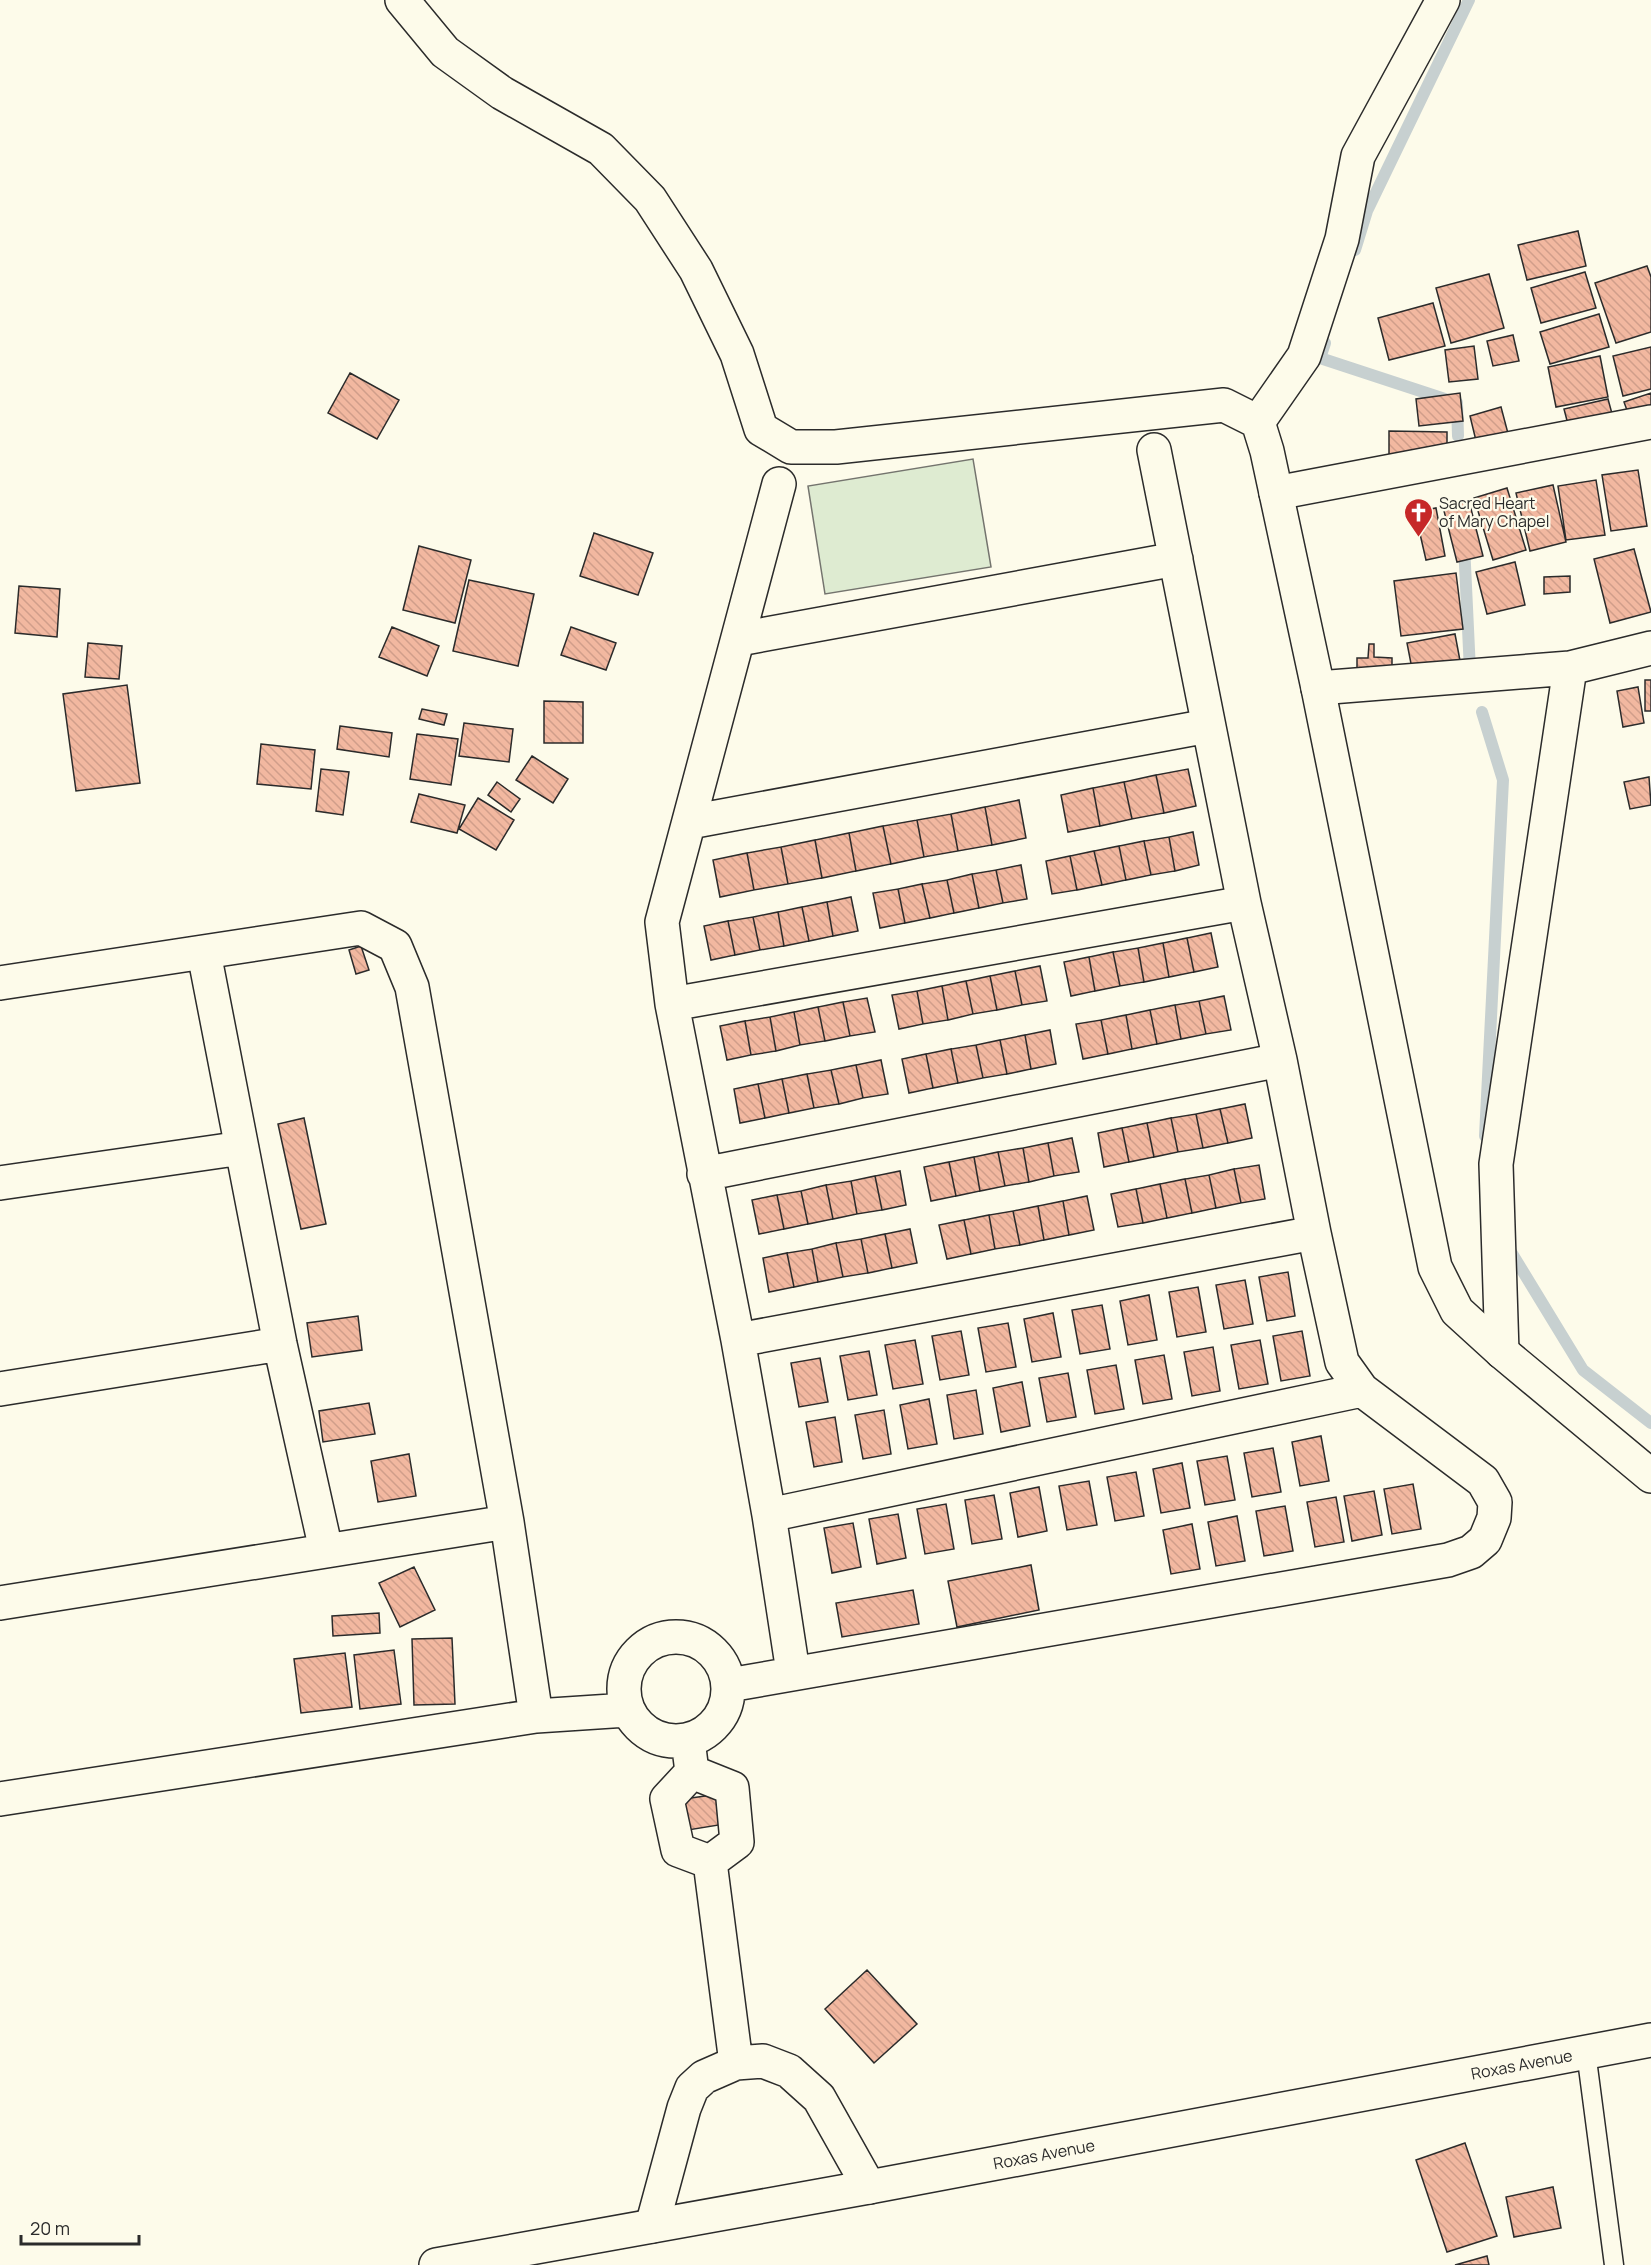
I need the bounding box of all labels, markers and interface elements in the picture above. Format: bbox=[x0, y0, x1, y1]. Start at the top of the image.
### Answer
place label: Sacred Heart of Mary Chapel bbox=[1439, 492, 1549, 532]
church icon: Sacred Heart of Mary Chapel bbox=[1402, 496, 1434, 538]
street label: Roxas Avenue bbox=[1469, 2044, 1574, 2085]
street label: Roxas Avenue bbox=[991, 2134, 1097, 2174]
scale bar bbox=[21, 2208, 140, 2246]
text: 20 m bbox=[30, 2216, 70, 2240]

